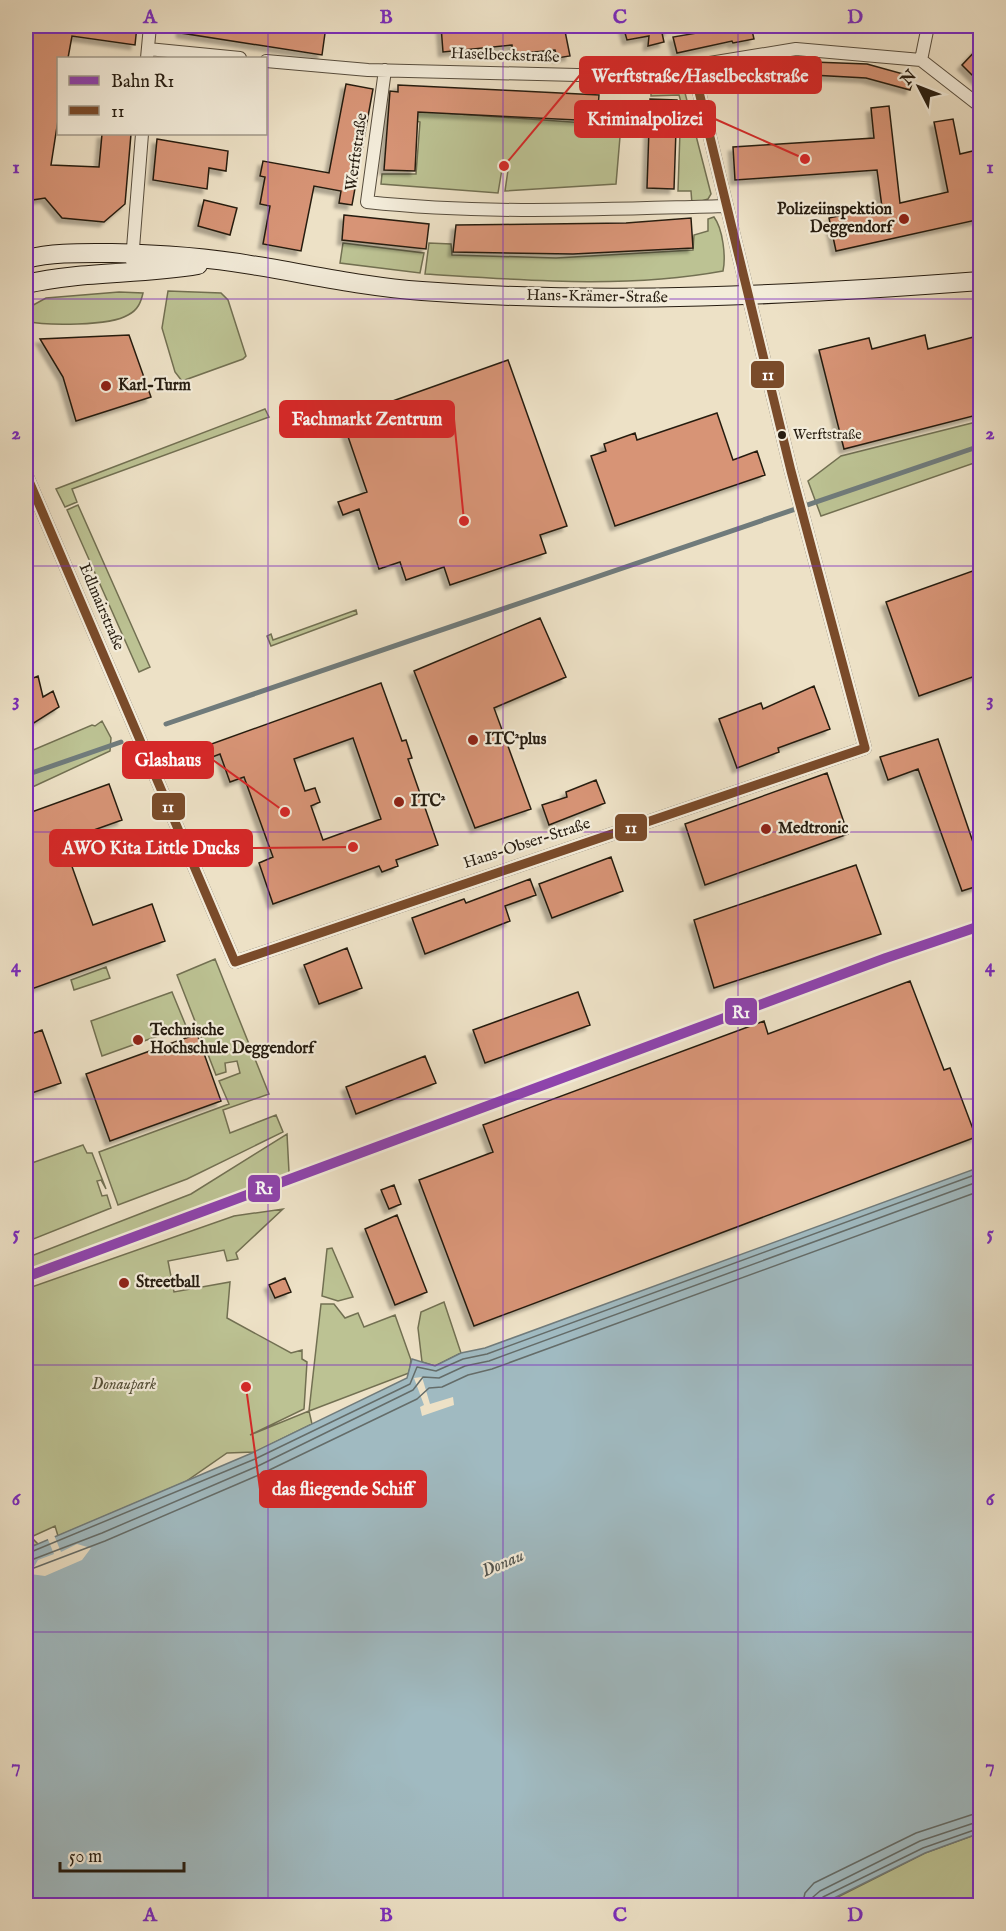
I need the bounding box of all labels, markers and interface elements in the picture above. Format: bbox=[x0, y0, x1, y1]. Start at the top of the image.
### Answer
text: A bbox=[142, 5, 158, 30]
text: B bbox=[379, 5, 393, 30]
text: C bbox=[613, 5, 627, 30]
text: D bbox=[847, 5, 863, 30]
street label: Haselbeckstraße bbox=[450, 44, 560, 68]
legend bbox=[57, 57, 267, 135]
callout: Werftstraße/Haselbeckstraße bbox=[580, 57, 821, 93]
north arrow bbox=[889, 57, 949, 117]
text: Werftstraße/Haselbeckstraße bbox=[591, 66, 809, 89]
text: N bbox=[897, 66, 922, 91]
text: Bahn R1 bbox=[111, 71, 174, 94]
text: 11 bbox=[111, 101, 124, 124]
callout: Kriminalpolizei bbox=[575, 101, 715, 137]
text: Kriminalpolizei bbox=[587, 109, 703, 132]
street label: Werftstraße bbox=[342, 112, 372, 192]
text: 1 bbox=[12, 155, 20, 180]
text: 1 bbox=[986, 155, 994, 180]
place label: Polizeiinspektion Deggendorf bbox=[777, 200, 895, 238]
marker: Polizeiinspektion Deggendorf bbox=[897, 212, 911, 226]
street label: Hans-Krämer-Straße bbox=[526, 286, 668, 308]
line badge: 11 bbox=[750, 360, 785, 389]
text: 11 bbox=[762, 366, 774, 386]
place label: Karl-Turm bbox=[118, 376, 192, 396]
marker: Karl-Turm bbox=[99, 379, 113, 393]
callout: Fachmarkt Zentrum bbox=[280, 401, 454, 437]
text: Fachmarkt Zentrum bbox=[292, 409, 442, 432]
text: 2 bbox=[11, 421, 21, 446]
text: 2 bbox=[985, 421, 995, 446]
place label: Werftstraße bbox=[793, 426, 862, 444]
marker: Werftstraße bbox=[776, 429, 788, 441]
street label: Edlmairstraße bbox=[74, 560, 128, 654]
text: 3 bbox=[12, 688, 20, 713]
text: 3 bbox=[986, 688, 994, 713]
place label: ITC²plus bbox=[485, 730, 547, 750]
marker: ITC²plus bbox=[466, 733, 480, 747]
callout: Glashaus bbox=[123, 742, 213, 778]
text: Glashaus bbox=[135, 750, 202, 773]
line badge: 11 bbox=[151, 792, 186, 821]
place label: ITC² bbox=[411, 792, 446, 812]
marker: ITC² bbox=[392, 795, 406, 809]
text: 11 bbox=[162, 798, 174, 818]
line badge: 11 bbox=[614, 813, 648, 842]
street label: Hans-Obser-Straße bbox=[461, 814, 593, 874]
text: 11 bbox=[625, 819, 637, 839]
place label: Medtronic bbox=[778, 819, 848, 839]
marker: Medtronic bbox=[759, 822, 773, 836]
callout: AWO Kita Little Ducks bbox=[50, 830, 252, 866]
text: AWO Kita Little Ducks bbox=[61, 838, 240, 861]
text: 4 bbox=[11, 954, 22, 979]
text: 4 bbox=[985, 954, 996, 979]
line badge: R1 bbox=[724, 997, 758, 1026]
text: R1 bbox=[732, 1004, 750, 1024]
place label: Technische Hochschule Deggendorf bbox=[149, 1021, 317, 1059]
marker: Technische Hochschule Deggendorf bbox=[131, 1033, 145, 1047]
line badge: R1 bbox=[247, 1174, 281, 1203]
text: R1 bbox=[255, 1180, 273, 1200]
text: 5 bbox=[12, 1221, 20, 1246]
text: 5 bbox=[986, 1221, 994, 1246]
place label: Streetball bbox=[136, 1273, 201, 1293]
marker: Streetball bbox=[117, 1276, 131, 1290]
park label: Donaupark bbox=[92, 1375, 157, 1395]
callout: das fliegende Schiff bbox=[260, 1471, 426, 1507]
text: das fliegende Schiff bbox=[272, 1479, 416, 1502]
text: 6 bbox=[12, 1487, 22, 1512]
text: 6 bbox=[986, 1487, 996, 1512]
water label: Donau bbox=[478, 1545, 528, 1583]
text: 7 bbox=[11, 1754, 21, 1779]
text: 7 bbox=[985, 1754, 995, 1779]
scale bar bbox=[60, 1835, 184, 1873]
text: 50 m bbox=[69, 1846, 102, 1869]
text: A bbox=[142, 1903, 158, 1928]
text: B bbox=[379, 1903, 393, 1928]
text: C bbox=[613, 1903, 627, 1928]
text: D bbox=[847, 1903, 863, 1928]

